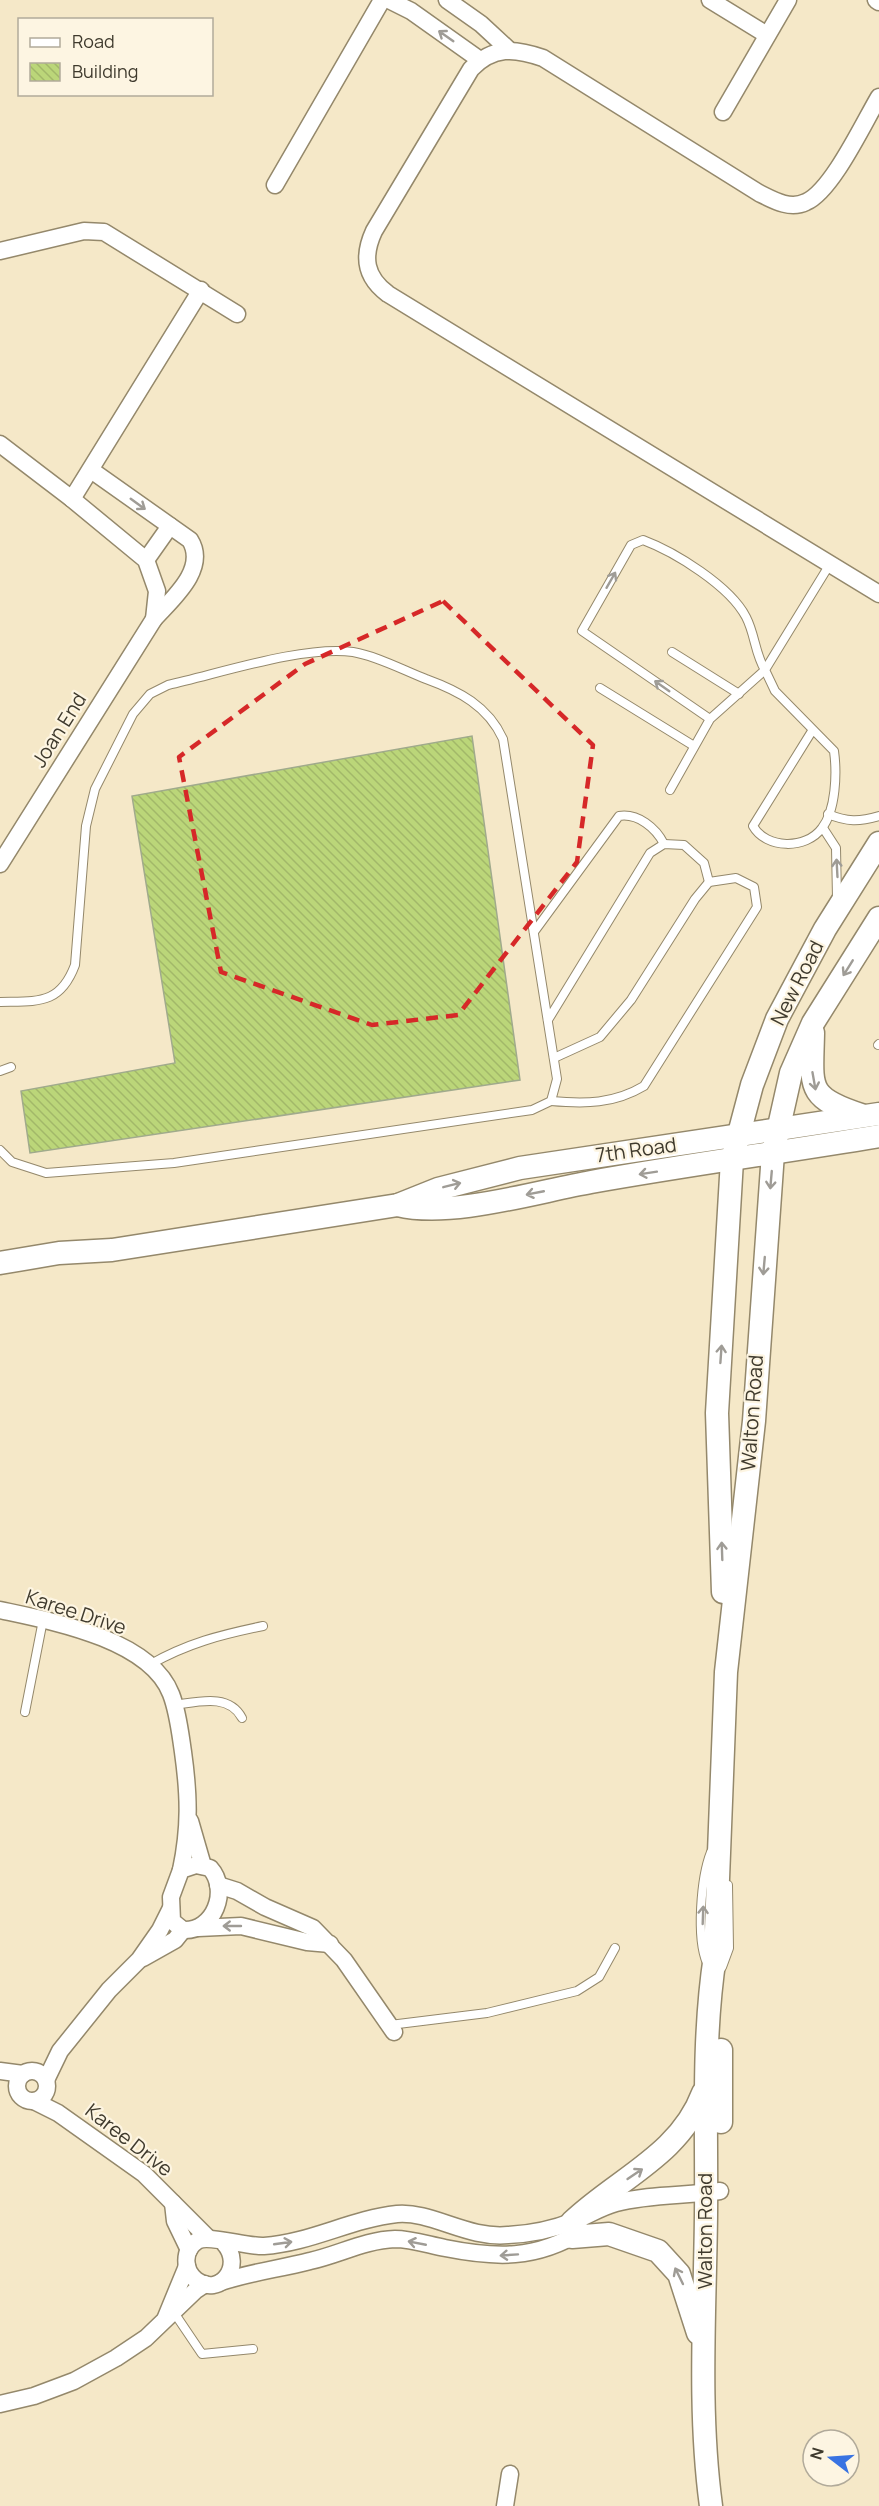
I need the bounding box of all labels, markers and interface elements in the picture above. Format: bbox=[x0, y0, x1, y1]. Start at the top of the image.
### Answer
legend bbox=[18, 18, 213, 96]
text: Road bbox=[72, 29, 115, 53]
one-way arrow bbox=[438, 30, 454, 42]
text: Building bbox=[72, 59, 138, 83]
one-way arrow bbox=[130, 498, 146, 510]
one-way arrow bbox=[605, 572, 617, 589]
one-way arrow bbox=[654, 680, 671, 692]
street label: Joan End bbox=[25, 687, 92, 772]
one-way arrow bbox=[832, 859, 843, 879]
street label: New Road bbox=[764, 936, 829, 1030]
one-way arrow bbox=[842, 959, 854, 975]
one-way arrow bbox=[809, 1071, 820, 1090]
street label: 7th Road bbox=[594, 1130, 678, 1169]
one-way arrow bbox=[639, 1168, 659, 1179]
one-way arrow bbox=[765, 1170, 776, 1190]
one-way arrow bbox=[442, 1179, 461, 1191]
one-way arrow bbox=[526, 1188, 546, 1199]
one-way arrow bbox=[758, 1255, 769, 1275]
one-way arrow bbox=[715, 1345, 726, 1365]
street label: Walton Road bbox=[734, 1354, 769, 1472]
one-way arrow bbox=[716, 1541, 727, 1561]
street label: Karee Drive bbox=[22, 1583, 130, 1640]
one-way arrow bbox=[697, 1905, 708, 1925]
one-way arrow bbox=[222, 1921, 242, 1932]
street label: Karee Drive bbox=[80, 2097, 179, 2182]
one-way arrow bbox=[626, 2168, 642, 2180]
street label: Walton Road bbox=[691, 2173, 718, 2289]
one-way arrow bbox=[408, 2237, 428, 2248]
one-way arrow bbox=[272, 2238, 292, 2249]
one-way arrow bbox=[500, 2250, 520, 2261]
one-way arrow bbox=[672, 2268, 684, 2286]
north arrow bbox=[801, 2428, 861, 2488]
text: N bbox=[804, 2445, 829, 2462]

